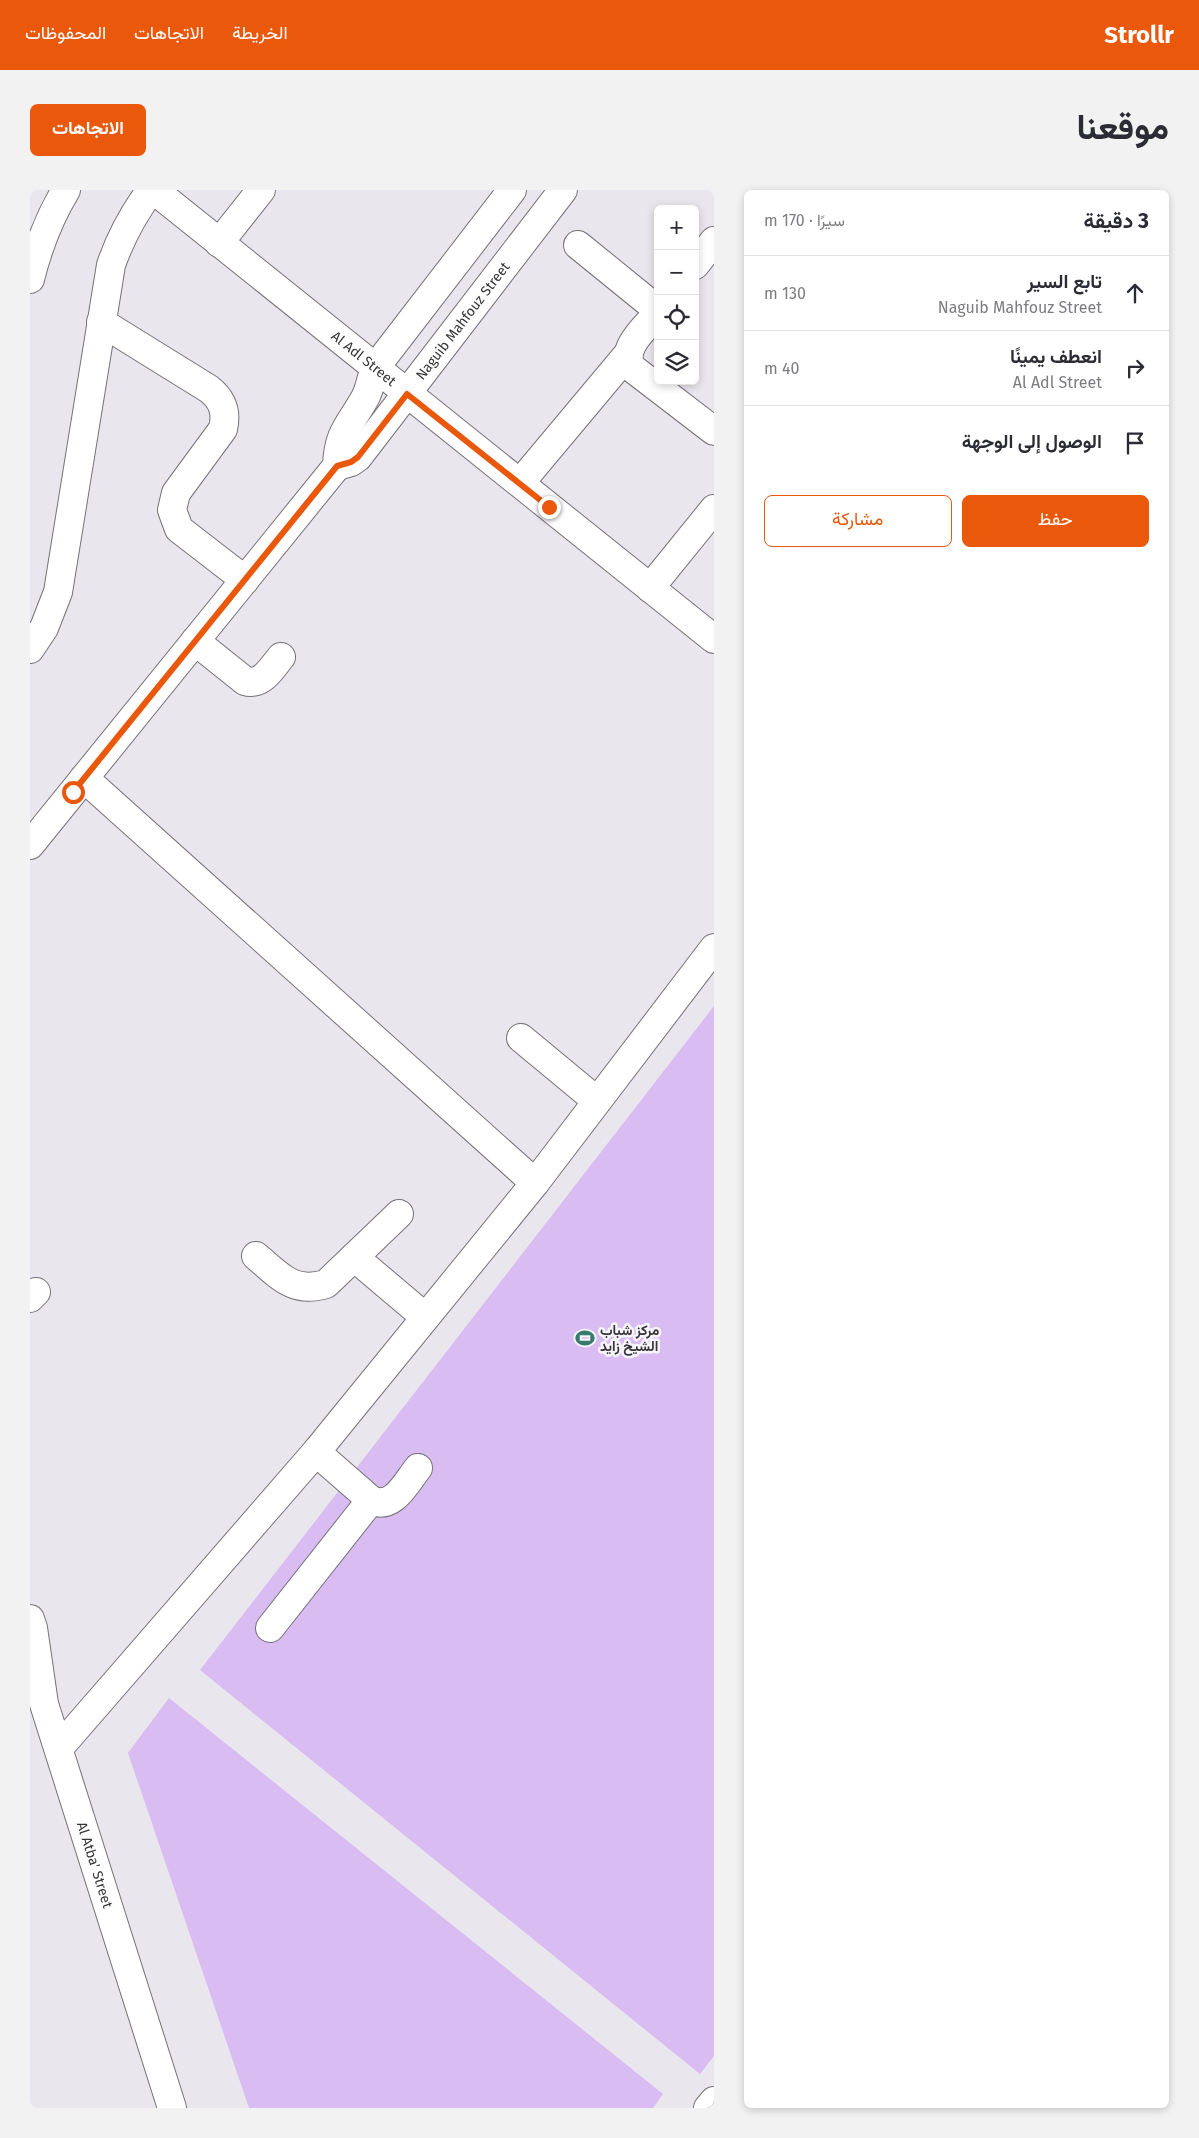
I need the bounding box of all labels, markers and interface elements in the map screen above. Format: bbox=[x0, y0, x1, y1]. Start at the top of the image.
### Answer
text: Strollr bbox=[1104, 21, 1174, 49]
text: المحفوظات bbox=[25, 22, 106, 44]
text: الاتجاهات bbox=[134, 22, 204, 44]
text: الخريطة bbox=[232, 22, 288, 44]
button: الاتجاهات bbox=[30, 104, 146, 156]
text: موقعنا bbox=[1076, 106, 1169, 148]
map controls bbox=[654, 205, 699, 385]
button: + bbox=[654, 205, 699, 250]
text: 3 دقيقة bbox=[1084, 208, 1149, 234]
text: سيرًا · 170 m bbox=[764, 211, 845, 230]
button: − bbox=[654, 250, 699, 295]
street label: Naguib Mahfouz Street bbox=[412, 258, 514, 383]
text: تابع السير bbox=[1027, 270, 1102, 293]
icon: ahead bbox=[1121, 279, 1149, 307]
text: 130 m bbox=[764, 284, 806, 303]
button: locate bbox=[654, 295, 699, 340]
text: Naguib Mahfouz Street bbox=[938, 298, 1102, 317]
street label: Al Adl Street bbox=[328, 328, 400, 390]
button: layers bbox=[654, 340, 699, 385]
text: انعطف يمينًا bbox=[1010, 345, 1102, 368]
icon: right bbox=[1121, 354, 1149, 382]
text: 40 m bbox=[764, 359, 799, 378]
text: Al Adl Street bbox=[1013, 373, 1102, 392]
icon: arrive bbox=[1121, 429, 1149, 457]
text: الوصول إلى الوجهة bbox=[962, 430, 1102, 453]
button: مشاركة bbox=[764, 495, 952, 547]
button: حفظ bbox=[962, 495, 1149, 547]
route end bbox=[538, 496, 561, 519]
route start bbox=[62, 781, 85, 804]
place label: مركز شباب الشيخ زايد bbox=[600, 1322, 660, 1356]
sports icon: مركز شباب الشيخ زايد bbox=[574, 1327, 596, 1349]
street label: Al Atba' Street bbox=[73, 1820, 116, 1911]

